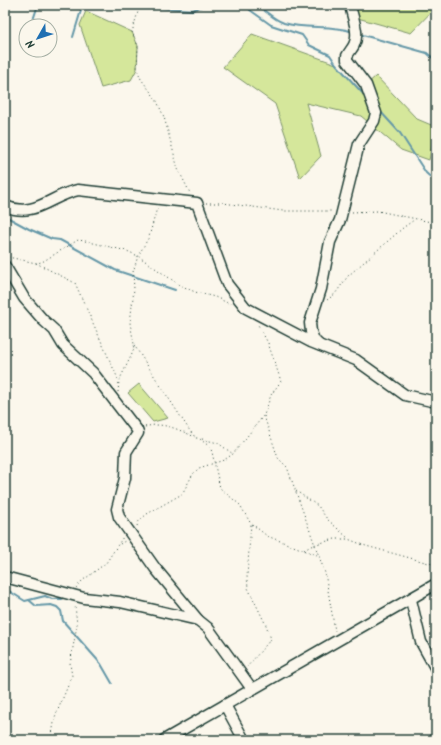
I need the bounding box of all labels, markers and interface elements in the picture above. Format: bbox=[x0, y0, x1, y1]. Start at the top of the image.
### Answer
north arrow bbox=[18, 18, 58, 58]
text: N bbox=[22, 35, 40, 52]

